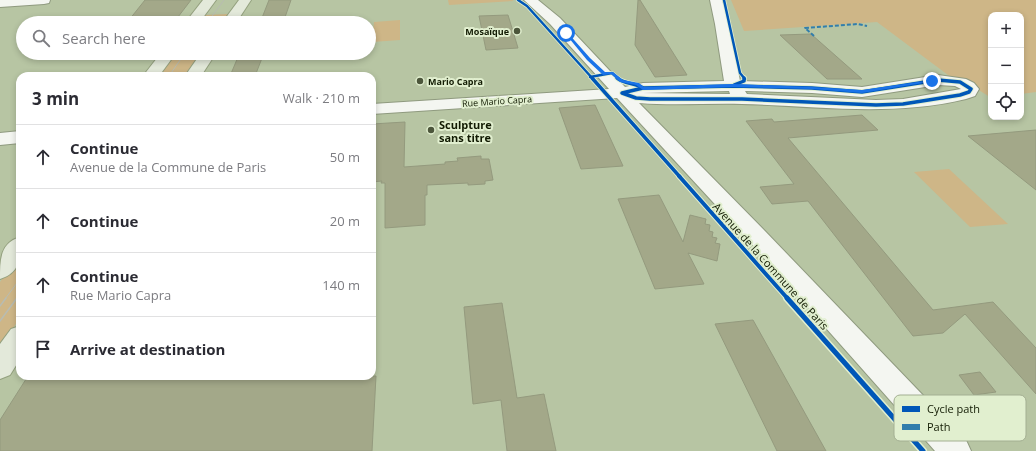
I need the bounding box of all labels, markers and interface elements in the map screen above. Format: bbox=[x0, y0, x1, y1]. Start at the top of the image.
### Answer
map controls bbox=[988, 12, 1024, 120]
button: + bbox=[988, 12, 1024, 48]
search box bbox=[16, 16, 376, 60]
route start bbox=[557, 24, 575, 42]
place label: Mosaïque bbox=[465, 25, 509, 38]
marker: Mosaïque bbox=[512, 26, 522, 36]
icon: search bbox=[30, 27, 52, 49]
text: Search here bbox=[62, 28, 146, 48]
button: − bbox=[988, 48, 1024, 84]
route end bbox=[923, 72, 941, 90]
place label: Mario Capra bbox=[428, 75, 483, 88]
marker: Mario Capra bbox=[415, 76, 425, 86]
button: locate bbox=[988, 84, 1024, 120]
text: 3 min bbox=[32, 87, 79, 110]
text: Walk · 210 m bbox=[283, 89, 360, 107]
street label: Rue Mario Capra bbox=[462, 92, 532, 110]
place label: Sculpture sans titre bbox=[439, 117, 492, 145]
marker: Sculpture sans titre bbox=[426, 125, 436, 135]
text: Continue bbox=[70, 138, 138, 158]
icon: ahead bbox=[32, 146, 54, 168]
text: 50 m bbox=[330, 148, 360, 166]
text: Avenue de la Commune de Paris bbox=[70, 158, 266, 176]
street label: Avenue de la Commune de Paris bbox=[710, 199, 832, 333]
icon: ahead bbox=[32, 210, 54, 232]
text: Continue bbox=[70, 211, 138, 231]
text: 20 m bbox=[330, 212, 360, 230]
text: Continue bbox=[70, 266, 138, 286]
icon: ahead bbox=[32, 274, 54, 296]
text: 140 m bbox=[322, 276, 360, 294]
text: Rue Mario Capra bbox=[70, 286, 171, 304]
icon: arrive bbox=[32, 338, 54, 360]
text: Arrive at destination bbox=[70, 339, 225, 359]
legend bbox=[894, 395, 1026, 441]
text: Cycle path bbox=[927, 401, 980, 416]
text: Path bbox=[927, 419, 950, 434]

